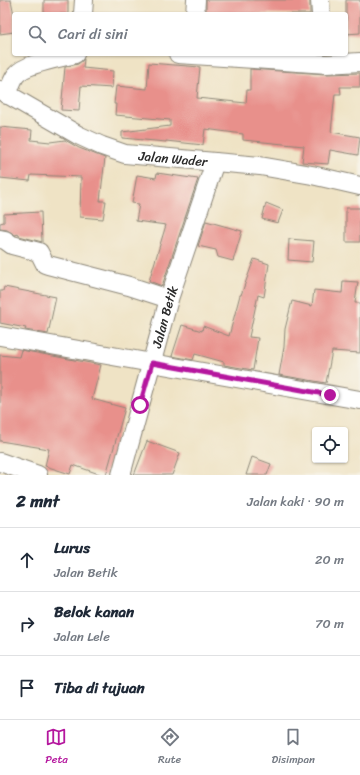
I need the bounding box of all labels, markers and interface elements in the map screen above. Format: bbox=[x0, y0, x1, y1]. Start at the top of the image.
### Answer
search box bbox=[12, 12, 348, 56]
text: Cari di sini bbox=[58, 21, 128, 47]
icon: search bbox=[26, 23, 48, 45]
street label: Jalan Wader bbox=[137, 144, 209, 173]
street label: Jalan Betik bbox=[145, 283, 185, 352]
route end bbox=[321, 386, 339, 404]
route start bbox=[131, 396, 149, 414]
map controls bbox=[312, 427, 348, 463]
button: locate bbox=[312, 427, 348, 463]
text: 2 mnt bbox=[16, 486, 59, 516]
text: Jalan kaki · 90 m bbox=[247, 490, 344, 513]
text: Lurus bbox=[54, 535, 90, 561]
text: 20 m bbox=[315, 548, 344, 571]
icon: ahead bbox=[16, 549, 38, 571]
text: Jalan Betik bbox=[54, 561, 118, 584]
text: Belok kanan bbox=[54, 599, 134, 625]
text: 70 m bbox=[315, 612, 344, 635]
icon: right bbox=[16, 613, 38, 635]
text: Jalan Lele bbox=[54, 625, 110, 648]
text: Tiba di tujuan bbox=[54, 675, 145, 701]
icon: arrive bbox=[16, 677, 38, 699]
tab: Peta bbox=[45, 726, 68, 769]
tab: Rute bbox=[158, 726, 181, 769]
tab: Disimpan bbox=[271, 726, 315, 769]

